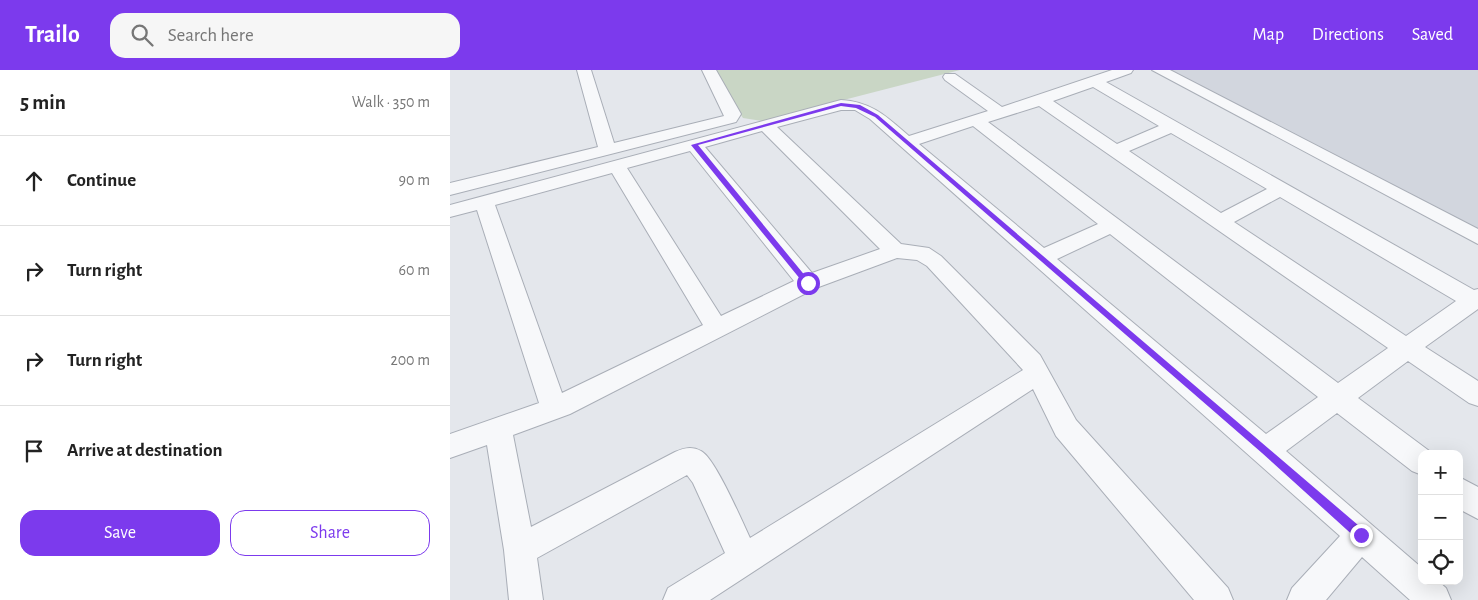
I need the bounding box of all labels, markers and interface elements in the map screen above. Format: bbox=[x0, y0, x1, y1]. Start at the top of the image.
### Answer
search box bbox=[110, 13, 460, 58]
icon: search bbox=[128, 21, 156, 49]
text: Trailo bbox=[25, 23, 80, 47]
text: Search here bbox=[168, 26, 254, 45]
text: Map bbox=[1253, 26, 1284, 44]
text: Directions bbox=[1312, 26, 1384, 44]
text: Saved bbox=[1412, 26, 1453, 44]
text: 5 min bbox=[20, 92, 66, 113]
text: Walk · 350 m bbox=[352, 94, 430, 110]
icon: ahead bbox=[20, 167, 48, 195]
text: Continue bbox=[67, 171, 136, 190]
text: 90 m bbox=[399, 172, 430, 188]
icon: right bbox=[20, 257, 48, 285]
text: Turn right bbox=[67, 261, 142, 280]
text: 60 m bbox=[399, 262, 430, 278]
route start bbox=[797, 272, 820, 295]
icon: right bbox=[20, 347, 48, 375]
text: Turn right bbox=[67, 351, 142, 370]
text: 200 m bbox=[390, 352, 430, 368]
icon: arrive bbox=[20, 437, 48, 465]
text: Arrive at destination bbox=[67, 441, 223, 460]
map controls bbox=[1418, 450, 1463, 585]
button: + bbox=[1418, 450, 1463, 495]
button: − bbox=[1418, 495, 1463, 540]
button: Save bbox=[20, 510, 220, 556]
button: Share bbox=[230, 510, 430, 556]
route end bbox=[1350, 524, 1373, 547]
button: locate bbox=[1418, 540, 1463, 585]

